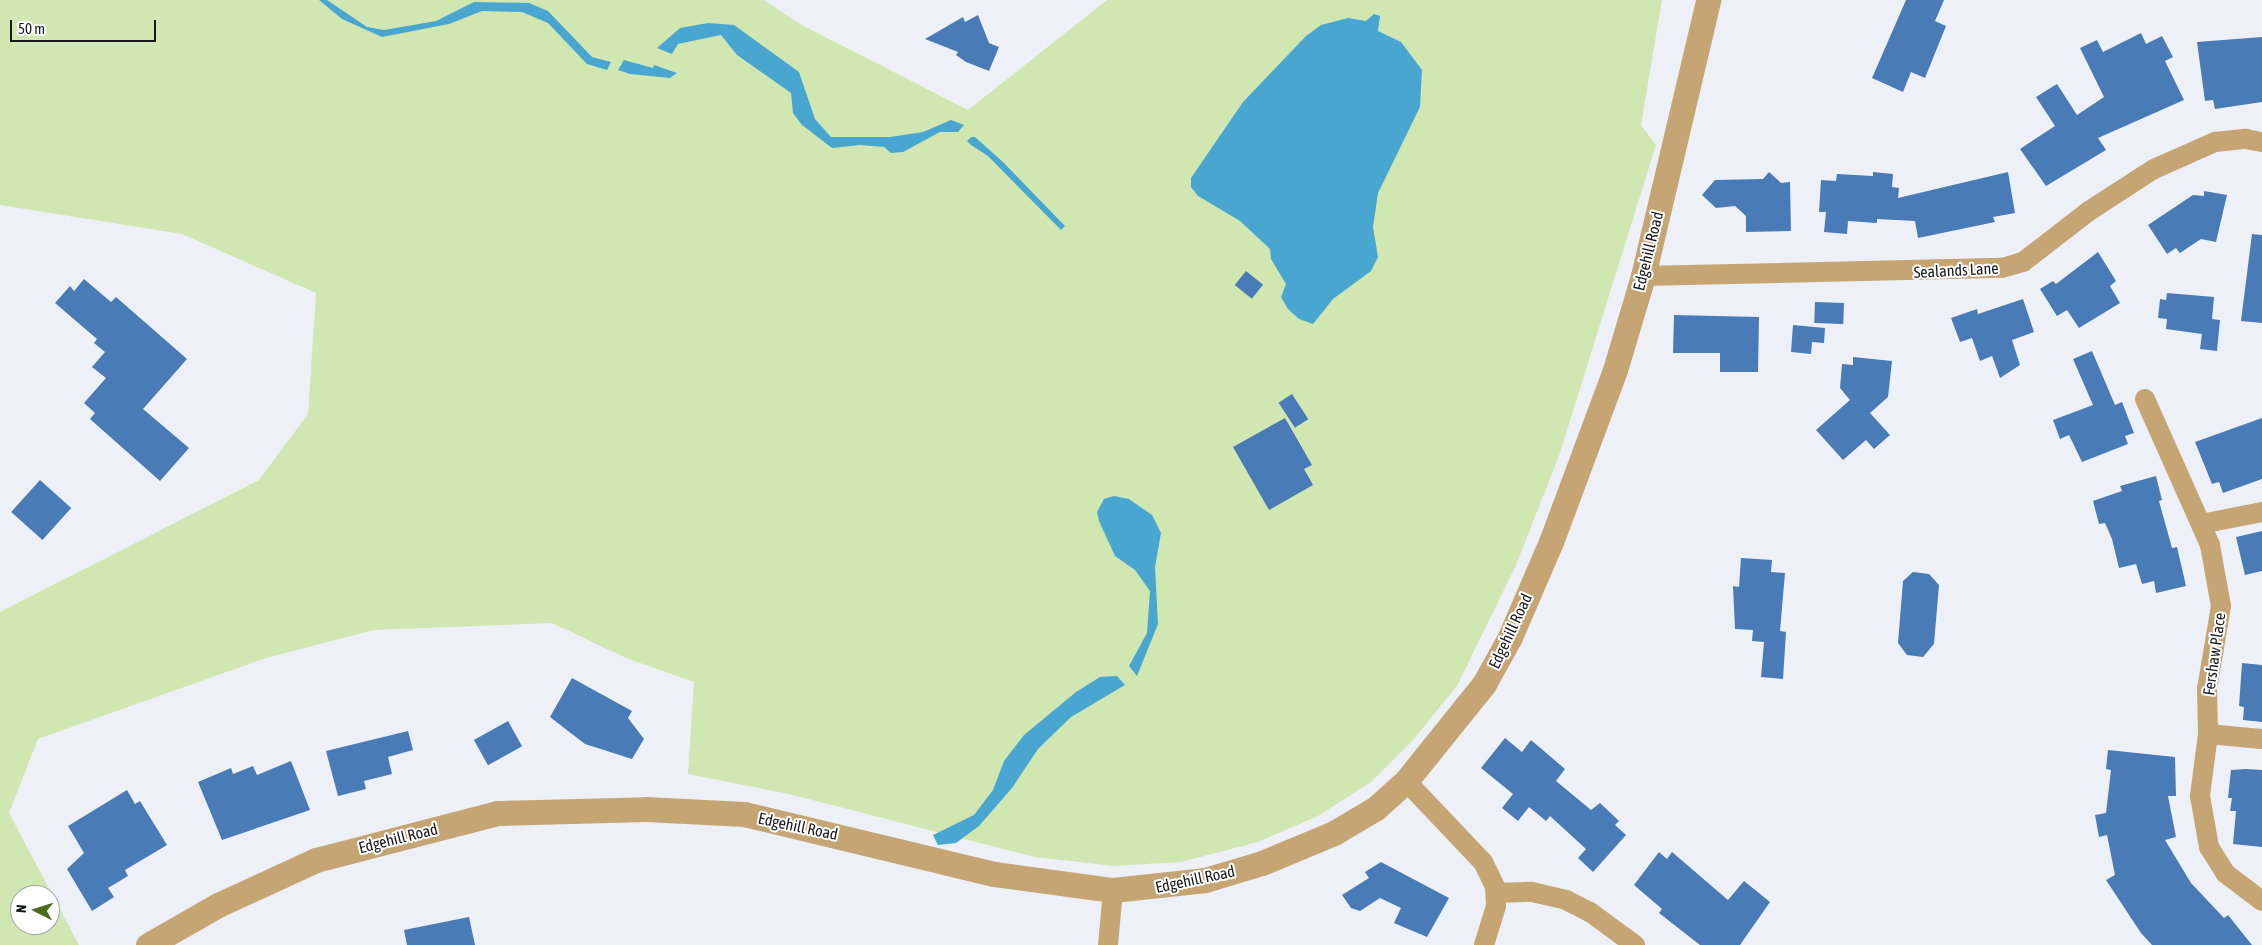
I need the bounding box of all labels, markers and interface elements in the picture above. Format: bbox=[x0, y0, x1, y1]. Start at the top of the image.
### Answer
scale bar bbox=[12, 10, 159, 42]
text: 50 m bbox=[18, 20, 45, 37]
street label: Edgehill Road bbox=[1629, 209, 1667, 293]
street label: Sealands Lane bbox=[1913, 258, 1999, 282]
street label: Edgehill Road bbox=[1484, 590, 1536, 672]
street label: Fershaw Place bbox=[2199, 611, 2229, 697]
street label: Edgehill Road bbox=[756, 808, 840, 844]
street label: Edgehill Road bbox=[356, 819, 440, 857]
street label: Edgehill Road bbox=[1153, 861, 1237, 897]
north arrow bbox=[10, 885, 60, 935]
text: N bbox=[13, 904, 29, 914]

